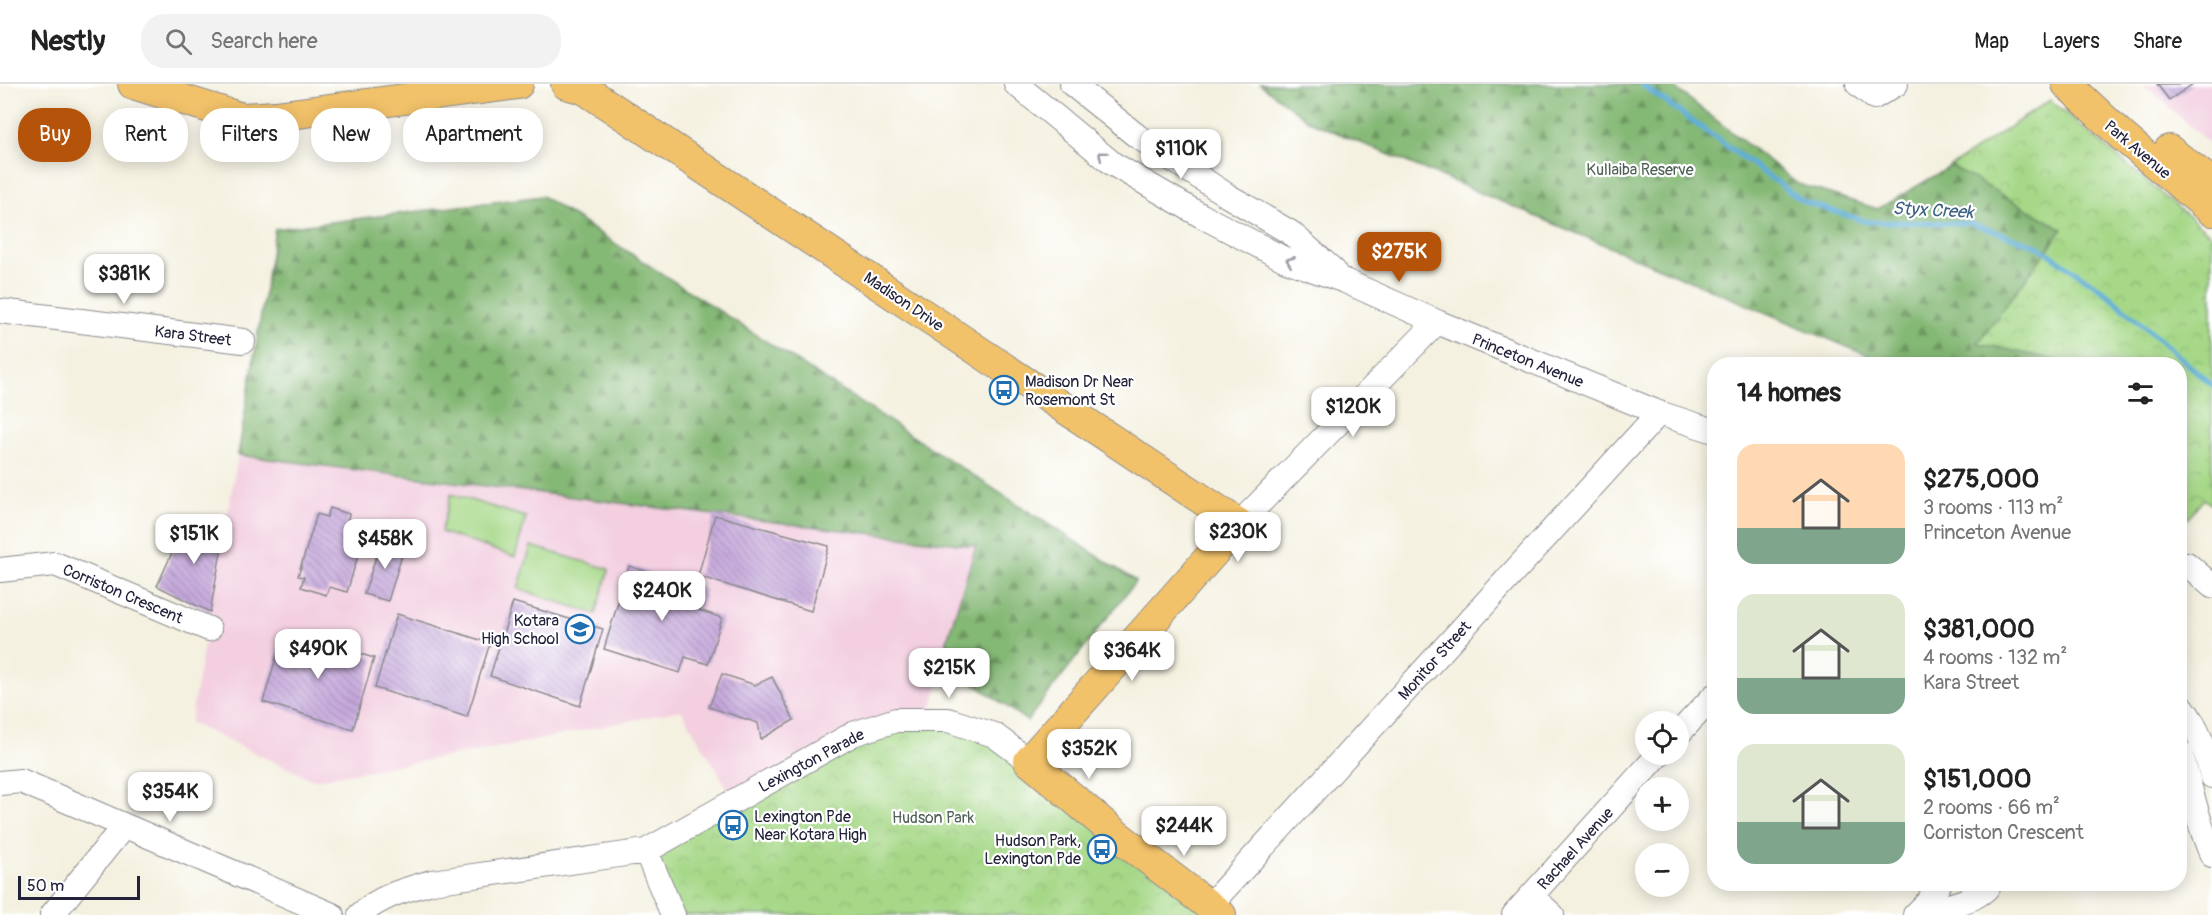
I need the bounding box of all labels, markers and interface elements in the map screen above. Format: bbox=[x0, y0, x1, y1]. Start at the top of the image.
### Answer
search box bbox=[141, 14, 561, 68]
text: Nestly bbox=[30, 24, 105, 59]
icon: search bbox=[162, 25, 195, 58]
text: Search here bbox=[210, 27, 318, 55]
text: Map bbox=[1974, 28, 2009, 55]
text: Layers bbox=[2042, 28, 2100, 55]
text: Share bbox=[2133, 28, 2182, 55]
chip: Buy bbox=[18, 108, 91, 162]
chip: Rent bbox=[103, 108, 188, 162]
chip: Filters bbox=[200, 108, 299, 162]
chip: New bbox=[311, 108, 391, 162]
chip: Apartment bbox=[403, 108, 543, 162]
street label: Park Avenue bbox=[2100, 116, 2175, 183]
pin: $110K bbox=[1139, 129, 1223, 180]
text: $110K bbox=[1155, 136, 1207, 161]
one-way arrow bbox=[1098, 151, 1109, 162]
park label: Kullaiba Reserve bbox=[1586, 160, 1694, 180]
water label: Styx Creek bbox=[1892, 197, 1975, 224]
pin: $275K bbox=[1357, 232, 1441, 283]
text: $275K bbox=[1371, 239, 1427, 264]
pin: $381K bbox=[82, 254, 166, 305]
one-way arrow bbox=[1285, 256, 1296, 268]
text: $381K bbox=[98, 261, 150, 286]
street label: Madison Drive bbox=[860, 268, 947, 336]
street label: Kara Street bbox=[153, 321, 233, 351]
street label: Princeton Avenue bbox=[1469, 329, 1586, 392]
place label: Madison Dr Near Rosemont St bbox=[1025, 372, 1134, 410]
bus stop icon: Madison Dr Near Rosemont St bbox=[988, 374, 1020, 406]
text: 14 homes bbox=[1737, 377, 1841, 409]
icon: filters bbox=[2124, 377, 2157, 410]
pin: $120K bbox=[1311, 387, 1395, 438]
text: $120K bbox=[1325, 394, 1381, 419]
text: $275,000 bbox=[1923, 463, 2039, 495]
icon: home bbox=[1785, 468, 1857, 540]
text: 3 rooms · 113 m² bbox=[1923, 495, 2063, 520]
pin: $230K bbox=[1196, 512, 1280, 563]
pin: $151K bbox=[152, 514, 236, 565]
pin: $458K bbox=[343, 519, 427, 570]
text: $230K bbox=[1209, 519, 1267, 544]
text: Princeton Avenue bbox=[1923, 520, 2071, 545]
text: $151K bbox=[169, 521, 219, 546]
text: $458K bbox=[357, 526, 413, 551]
street label: Corriston Crescent bbox=[59, 560, 186, 628]
pin: $240K bbox=[620, 571, 704, 622]
text: $240K bbox=[632, 578, 692, 603]
place label: Kotara High School bbox=[481, 611, 559, 649]
school or university icon: Kotara High School bbox=[564, 613, 596, 645]
text: $381,000 bbox=[1923, 613, 2035, 645]
street label: Monitor Street bbox=[1394, 617, 1476, 704]
icon: home bbox=[1785, 618, 1857, 690]
pin: $490K bbox=[276, 629, 360, 680]
pin: $364K bbox=[1090, 631, 1174, 682]
text: $490K bbox=[289, 636, 347, 661]
text: $364K bbox=[1103, 638, 1161, 663]
text: 4 rooms · 132 m² bbox=[1923, 645, 2067, 670]
pin: $215K bbox=[907, 648, 991, 699]
text: $215K bbox=[923, 655, 975, 680]
text: Kara Street bbox=[1923, 670, 2019, 695]
map controls bbox=[1635, 711, 1689, 897]
button: locate bbox=[1635, 711, 1689, 765]
street label: Lexington Parade bbox=[755, 725, 868, 797]
pin: $352K bbox=[1047, 729, 1131, 780]
text: $352K bbox=[1061, 736, 1117, 761]
text: $151,000 bbox=[1923, 763, 2031, 795]
icon: home bbox=[1785, 768, 1857, 840]
pin: $354K bbox=[128, 772, 212, 823]
button: + bbox=[1635, 777, 1689, 831]
text: $354K bbox=[142, 779, 198, 804]
text: 2 rooms · 66 m² bbox=[1923, 795, 2060, 820]
street label: Rachael Avenue bbox=[1533, 803, 1618, 894]
pin: $244K bbox=[1142, 806, 1226, 857]
place label: Lexington Pde Near Kotara High bbox=[754, 807, 867, 845]
park label: Hudson Park bbox=[892, 808, 974, 828]
bus stop icon: Lexington Pde Near Kotara High bbox=[717, 809, 749, 841]
text: $244K bbox=[1155, 813, 1213, 838]
text: Corriston Crescent bbox=[1923, 820, 2084, 845]
place label: Hudson Park, Lexington Pde bbox=[984, 831, 1081, 869]
bus stop icon: Hudson Park, Lexington Pde bbox=[1086, 833, 1118, 865]
button: − bbox=[1635, 843, 1689, 897]
scale bar bbox=[18, 873, 140, 900]
text: 50 m bbox=[27, 876, 64, 896]

